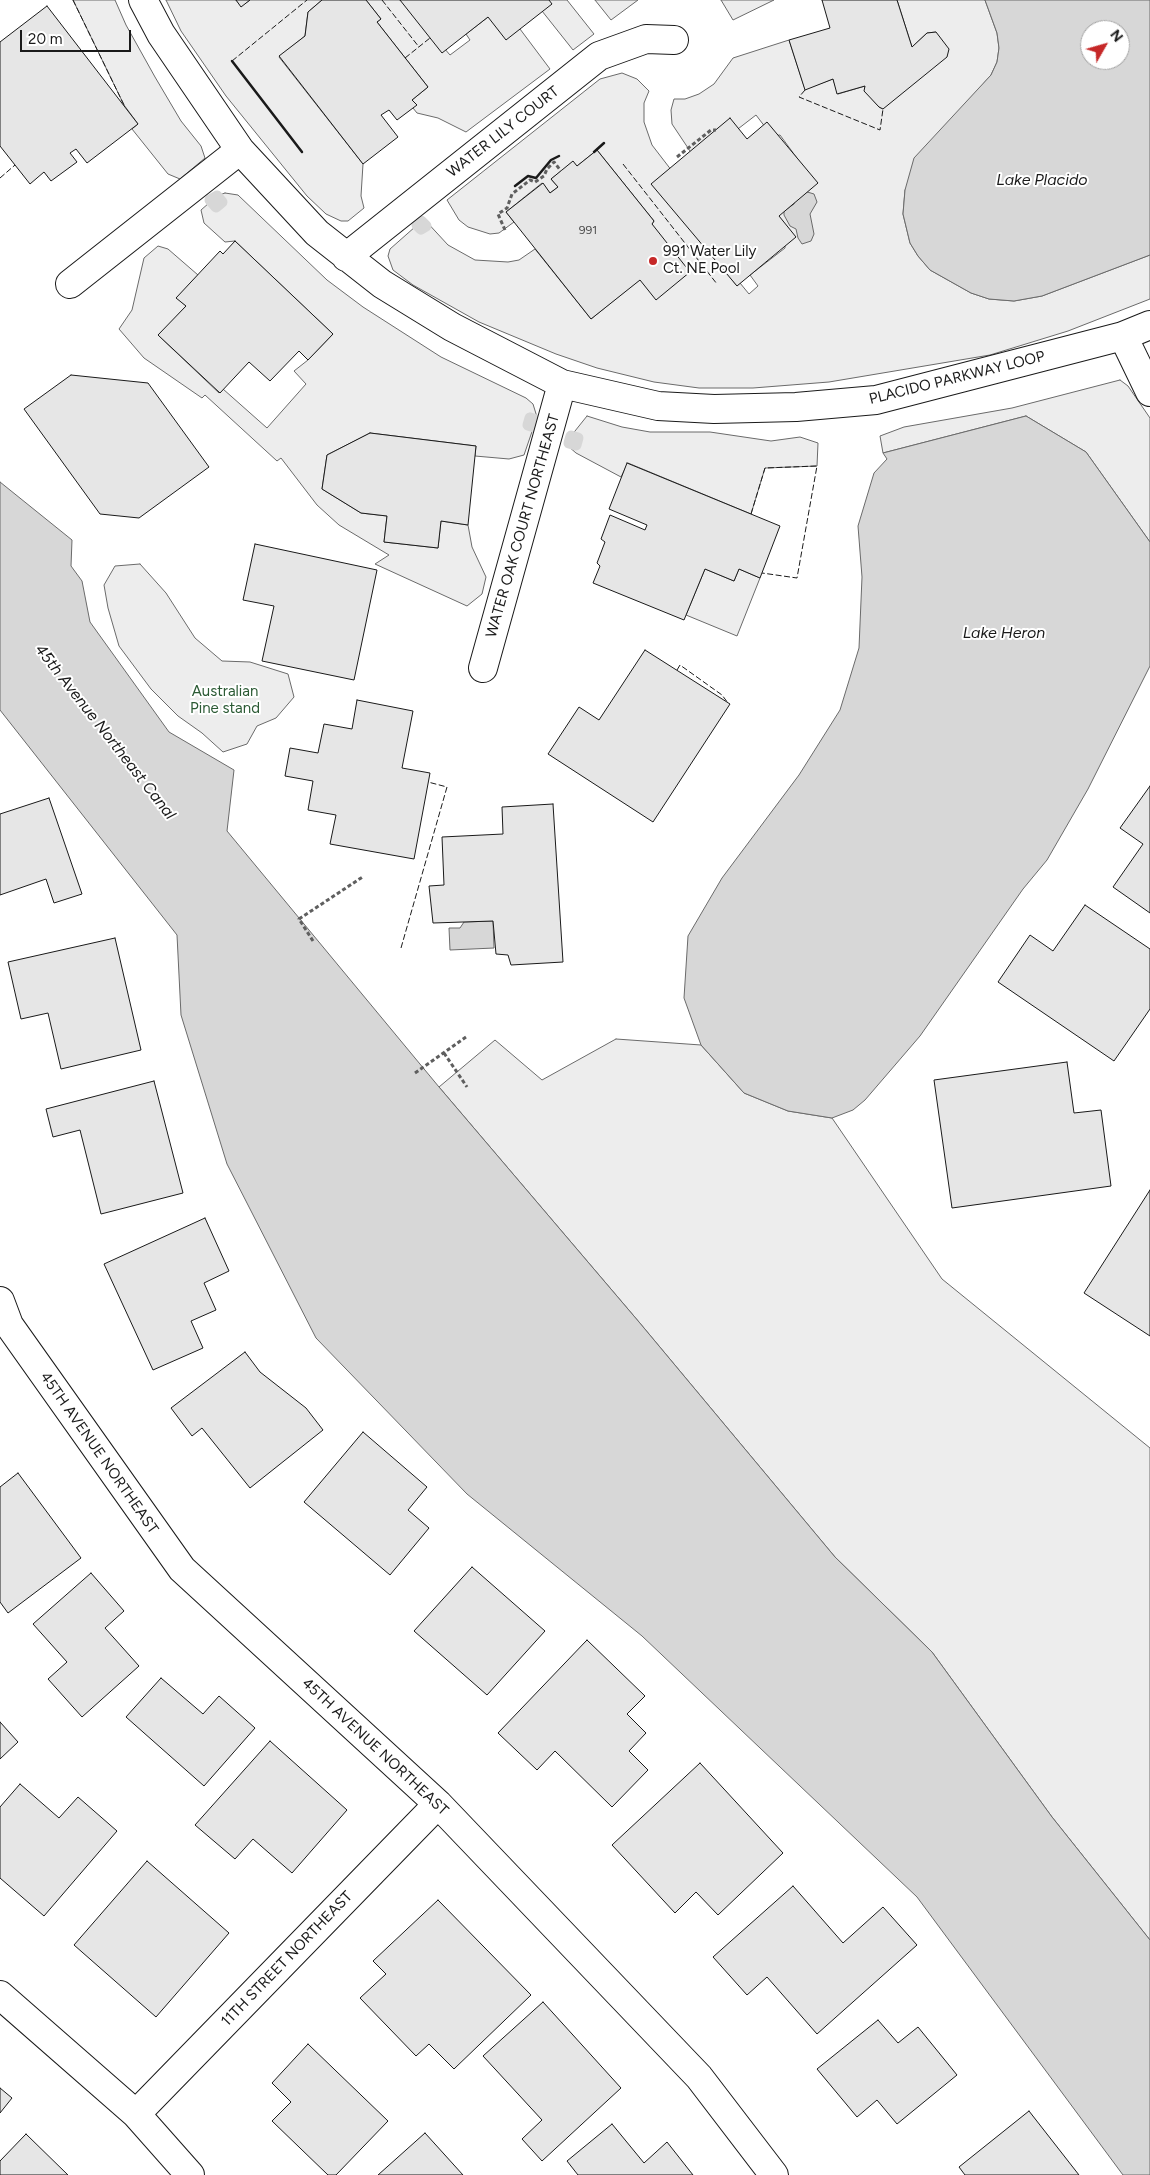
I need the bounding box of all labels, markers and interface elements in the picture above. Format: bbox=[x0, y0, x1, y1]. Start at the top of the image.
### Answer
scale bar bbox=[22, 20, 134, 52]
north arrow bbox=[1080, 20, 1130, 70]
text: N bbox=[1106, 27, 1126, 46]
text: 20 m bbox=[28, 30, 62, 48]
street label: WATER LILY COURT bbox=[443, 83, 563, 181]
water label: Lake Placido bbox=[996, 170, 1088, 190]
house number: 991 bbox=[579, 223, 597, 237]
place label: 991 Water Lily Ct. NE Pool bbox=[663, 243, 756, 278]
marker: 991 Water Lily Ct. NE Pool bbox=[647, 255, 659, 267]
street label: PLACIDO PARKWAY LOOP bbox=[867, 347, 1047, 409]
street label: WATER OAK COURT NORTHEAST bbox=[482, 412, 564, 640]
water label: Lake Heron bbox=[963, 623, 1045, 643]
water label: 45th Avenue Northeast Canal bbox=[31, 640, 179, 824]
park label: Australian Pine stand bbox=[190, 683, 260, 718]
street label: 45TH AVENUE NORTHEAST bbox=[36, 1369, 162, 1537]
street label: 45TH AVENUE NORTHEAST bbox=[298, 1674, 452, 1820]
street label: 11TH STREET NORTHEAST bbox=[218, 1888, 356, 2030]

